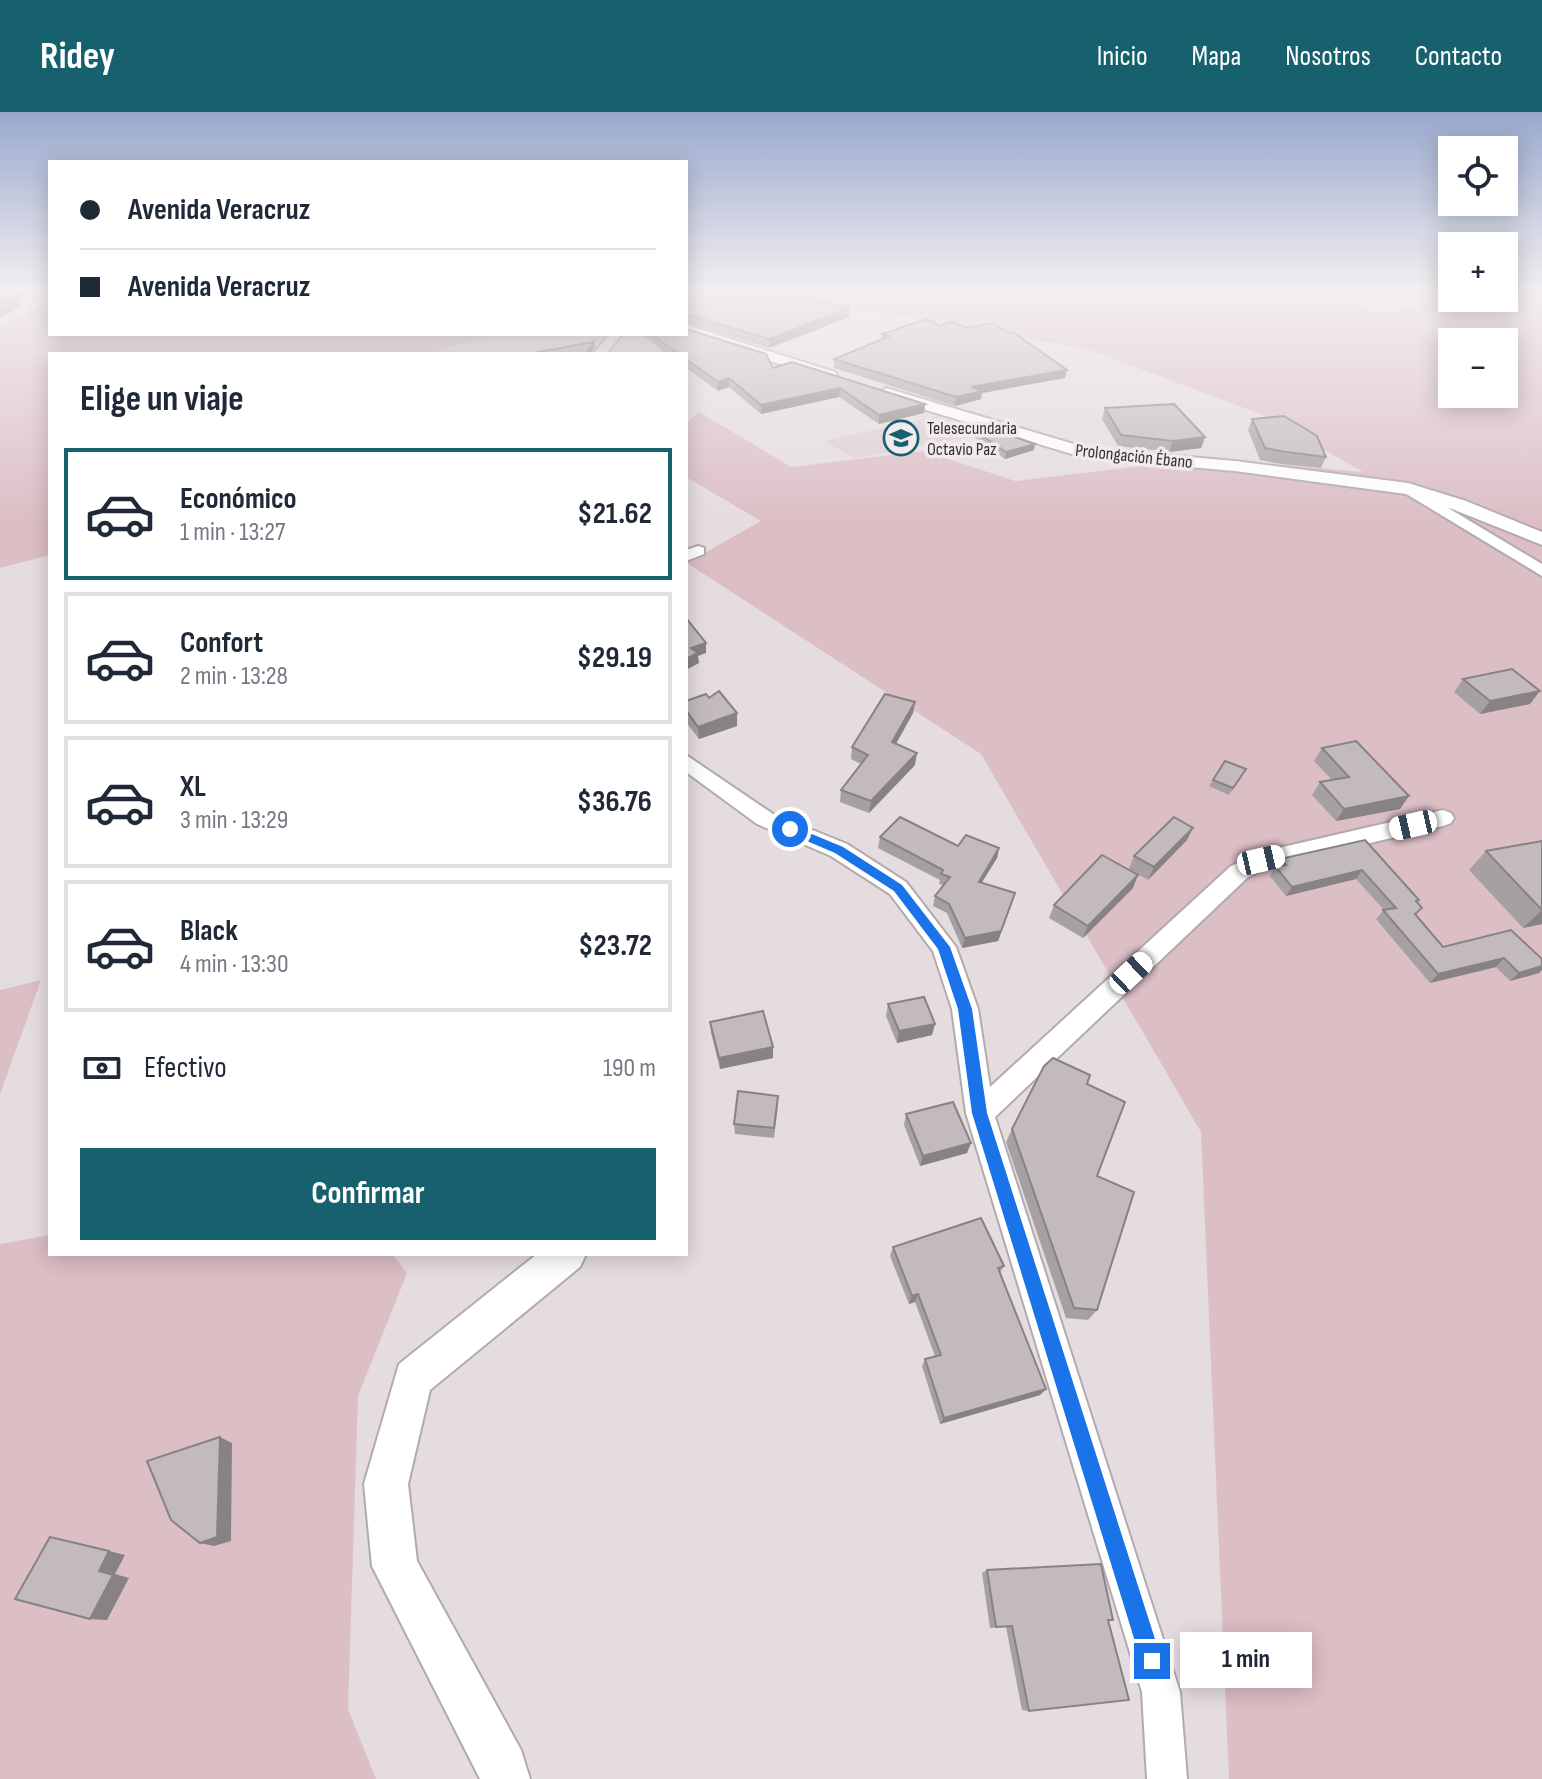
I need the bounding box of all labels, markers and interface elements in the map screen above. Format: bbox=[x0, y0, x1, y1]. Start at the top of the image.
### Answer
text: Ridey bbox=[40, 34, 115, 79]
text: Inicio bbox=[1097, 40, 1148, 73]
text: Mapa bbox=[1192, 40, 1241, 73]
text: Nosotros bbox=[1285, 40, 1371, 73]
text: Contacto bbox=[1415, 40, 1502, 73]
map controls bbox=[1438, 136, 1518, 408]
button: locate bbox=[1438, 136, 1518, 216]
text: Avenida Veracruz bbox=[128, 192, 310, 228]
button: + bbox=[1438, 232, 1518, 312]
text: Avenida Veracruz bbox=[128, 269, 310, 305]
button: − bbox=[1438, 328, 1518, 408]
text: Elige un viaje bbox=[80, 378, 244, 421]
place label: Telesecundaria Octavio Paz bbox=[927, 418, 1017, 460]
school or university icon: Telesecundaria Octavio Paz bbox=[882, 419, 920, 457]
street label: Prolongación Ébano bbox=[1074, 440, 1194, 473]
icon: car bbox=[84, 478, 156, 550]
text: Económico bbox=[180, 481, 297, 517]
text: $21.62 bbox=[577, 496, 652, 532]
text: 1 min · 13:27 bbox=[180, 517, 285, 548]
icon: car bbox=[84, 622, 156, 694]
text: Confort bbox=[180, 625, 263, 661]
text: $29.19 bbox=[577, 640, 652, 676]
text: 2 min · 13:28 bbox=[180, 661, 288, 692]
icon: car bbox=[84, 766, 156, 838]
text: XL bbox=[180, 769, 206, 805]
text: $36.76 bbox=[577, 784, 652, 820]
text: 3 min · 13:29 bbox=[180, 805, 288, 836]
car bbox=[1387, 808, 1439, 842]
route start bbox=[772, 811, 808, 847]
car bbox=[1235, 843, 1287, 877]
icon: car bbox=[84, 910, 156, 982]
text: Black bbox=[180, 913, 238, 949]
text: $23.72 bbox=[578, 928, 652, 964]
car bbox=[1105, 948, 1157, 998]
text: 4 min · 13:30 bbox=[180, 949, 289, 980]
icon: cash bbox=[80, 1046, 124, 1090]
text: Efectivo bbox=[144, 1050, 227, 1086]
text: 190 m bbox=[603, 1053, 656, 1084]
button: Confirmar bbox=[80, 1148, 656, 1240]
callout: 1 min bbox=[1180, 1633, 1312, 1689]
route end bbox=[1134, 1643, 1170, 1679]
text: 1 min bbox=[1222, 1644, 1270, 1675]

